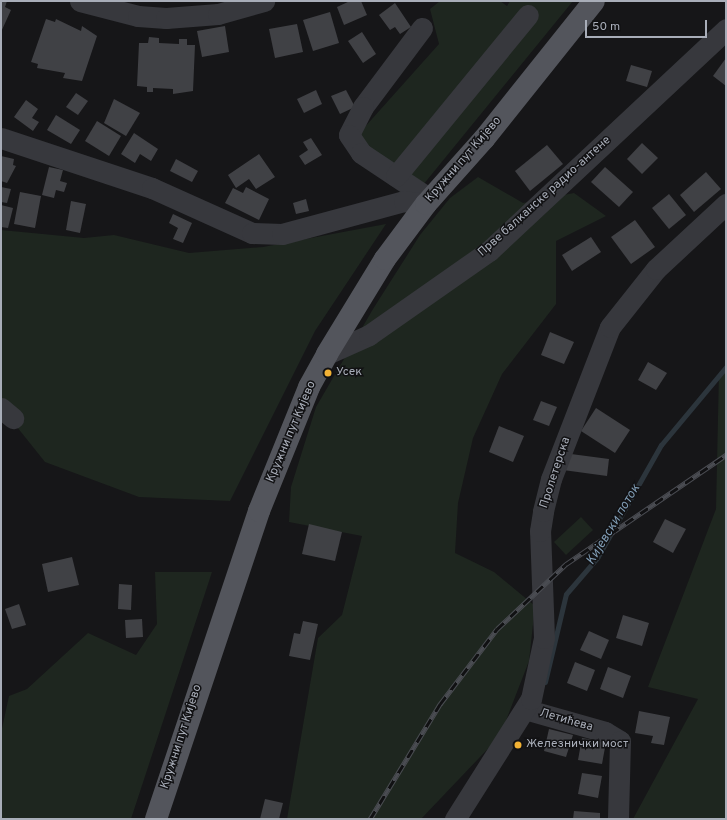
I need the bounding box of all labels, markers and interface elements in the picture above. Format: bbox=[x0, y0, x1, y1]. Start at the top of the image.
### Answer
scale bar bbox=[587, 12, 709, 38]
text: 50 m bbox=[592, 19, 620, 35]
street label: Кружни пут Кијево bbox=[423, 114, 505, 206]
street label: Прве балканске радио-антене bbox=[476, 134, 614, 260]
place label: Усек bbox=[336, 366, 362, 380]
marker: Усек bbox=[323, 368, 333, 378]
street label: Кружни пут Кијево bbox=[264, 379, 320, 485]
street label: Пролетерска bbox=[538, 436, 574, 510]
water label: Кијевски поток bbox=[584, 482, 644, 568]
street label: Кружни пут Кијево bbox=[158, 683, 206, 791]
street label: Летићева bbox=[538, 707, 594, 735]
place label: Железнички мост bbox=[526, 738, 628, 752]
marker: Железнички мост bbox=[513, 740, 523, 750]

